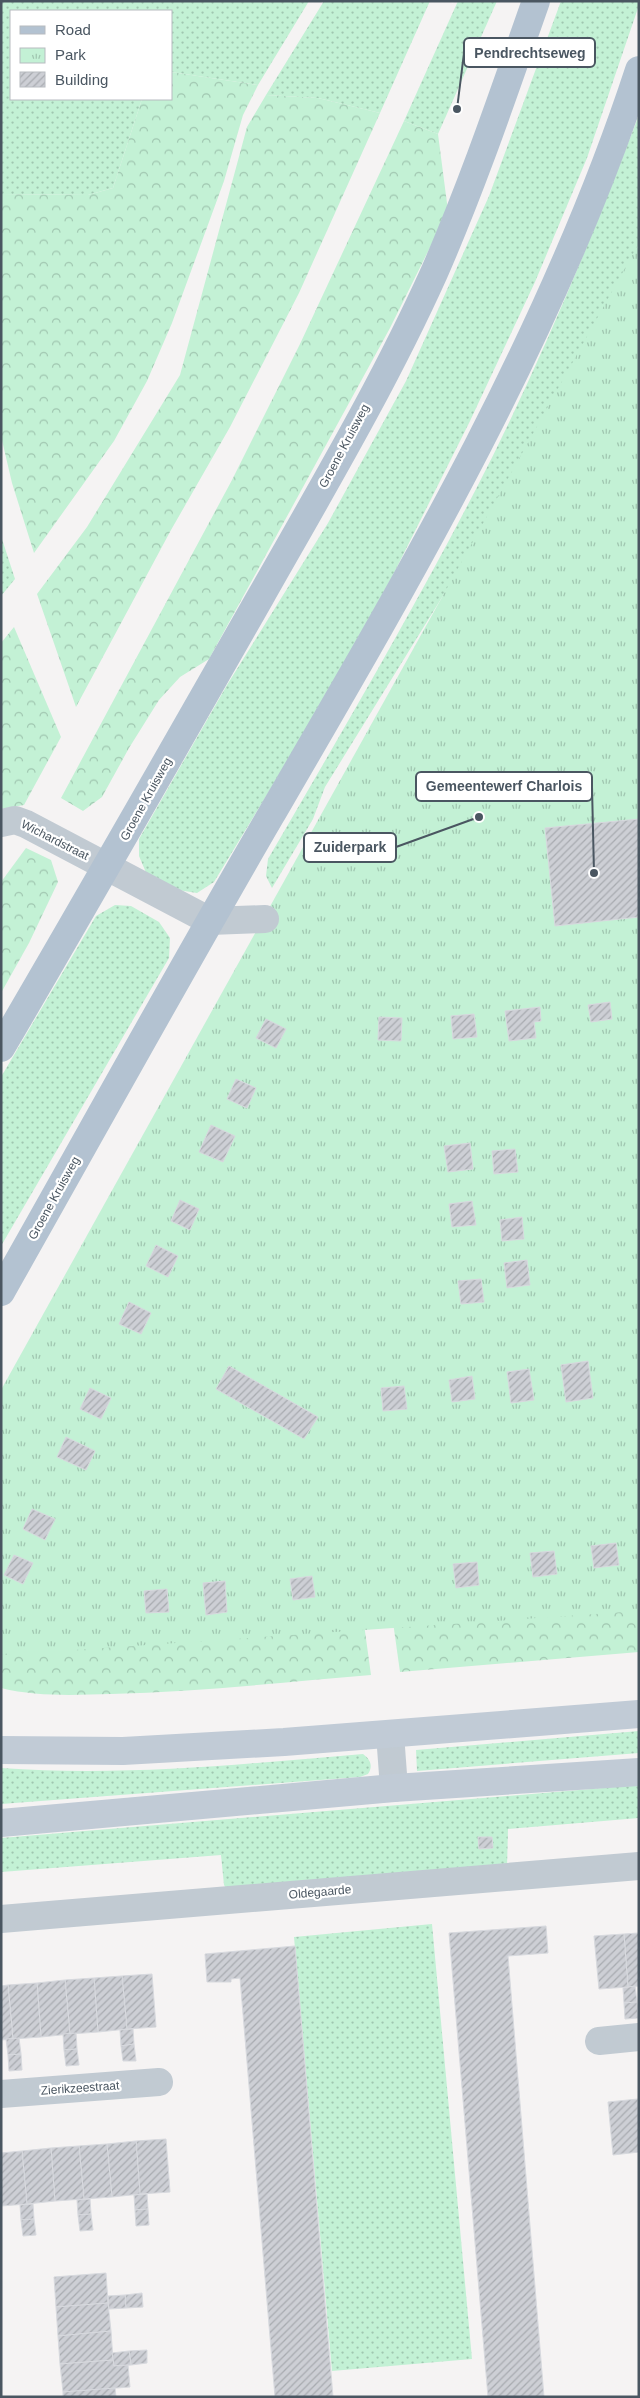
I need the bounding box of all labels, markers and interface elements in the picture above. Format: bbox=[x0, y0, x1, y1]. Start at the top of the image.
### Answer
legend bbox=[10, 10, 172, 100]
text: Road bbox=[55, 21, 91, 38]
callout: Pendrechtseweg bbox=[464, 38, 595, 67]
text: Pendrechtseweg bbox=[474, 45, 586, 61]
text: Park bbox=[55, 46, 86, 63]
text: Building bbox=[55, 71, 108, 88]
street label: Groene Kruisweg bbox=[316, 402, 372, 490]
street label: Groene Kruisweg bbox=[117, 755, 175, 843]
callout: Gemeentewerf Charlois bbox=[416, 772, 592, 801]
text: Gemeentewerf Charlois bbox=[426, 778, 582, 794]
street label: Wichardstraat bbox=[19, 817, 92, 863]
callout: Zuiderpark bbox=[304, 833, 396, 862]
text: Zuiderpark bbox=[314, 839, 386, 855]
street label: Groene Kruisweg bbox=[25, 1154, 83, 1242]
street label: Oldegaarde bbox=[288, 1882, 352, 1902]
street label: Zierikzeestraat bbox=[40, 2078, 120, 2098]

